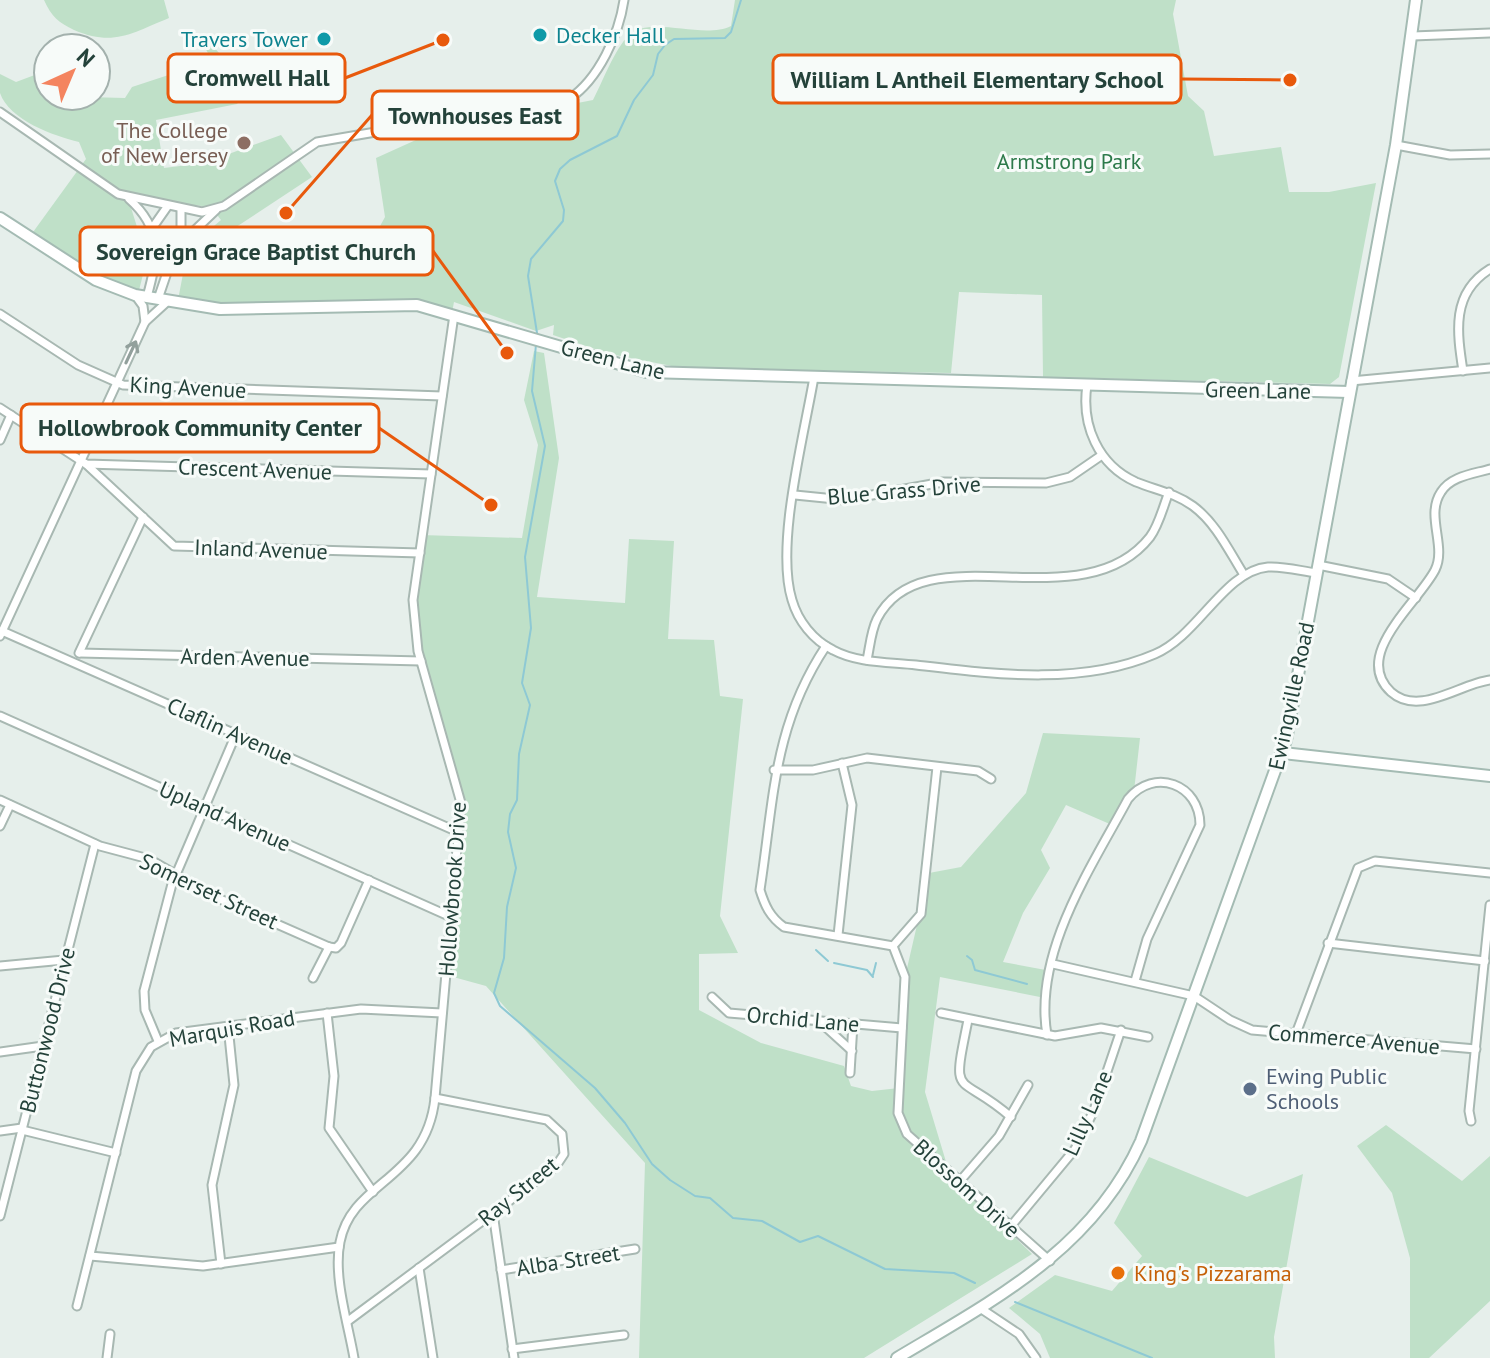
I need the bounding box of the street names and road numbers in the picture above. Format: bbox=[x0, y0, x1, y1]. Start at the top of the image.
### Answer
street label: Green Lane bbox=[558, 333, 668, 385]
street label: King Avenue bbox=[129, 370, 247, 404]
street label: Green Lane bbox=[1205, 375, 1311, 405]
street label: Crescent Avenue bbox=[178, 452, 332, 486]
street label: Blue Grass Drive bbox=[826, 469, 982, 511]
street label: Inland Avenue bbox=[194, 533, 328, 565]
street label: Ewingville Road bbox=[1262, 619, 1320, 773]
street label: Arden Avenue bbox=[180, 642, 310, 672]
street label: Claflin Avenue bbox=[163, 691, 297, 771]
street label: Upland Avenue bbox=[155, 774, 295, 858]
street label: Hollowbrook Drive bbox=[432, 801, 472, 977]
street label: Somerset Street bbox=[135, 847, 283, 936]
street label: Buttonwood Drive bbox=[13, 944, 81, 1116]
street label: Orchid Lane bbox=[745, 1000, 861, 1038]
street label: Marquis Road bbox=[167, 1003, 297, 1053]
street label: Commerce Avenue bbox=[1267, 1018, 1441, 1060]
street label: Lilly Lane bbox=[1056, 1066, 1118, 1160]
street label: Blossom Drive bbox=[908, 1133, 1026, 1243]
street label: Ray Street bbox=[472, 1150, 564, 1232]
street label: Alba Street bbox=[514, 1238, 622, 1282]

